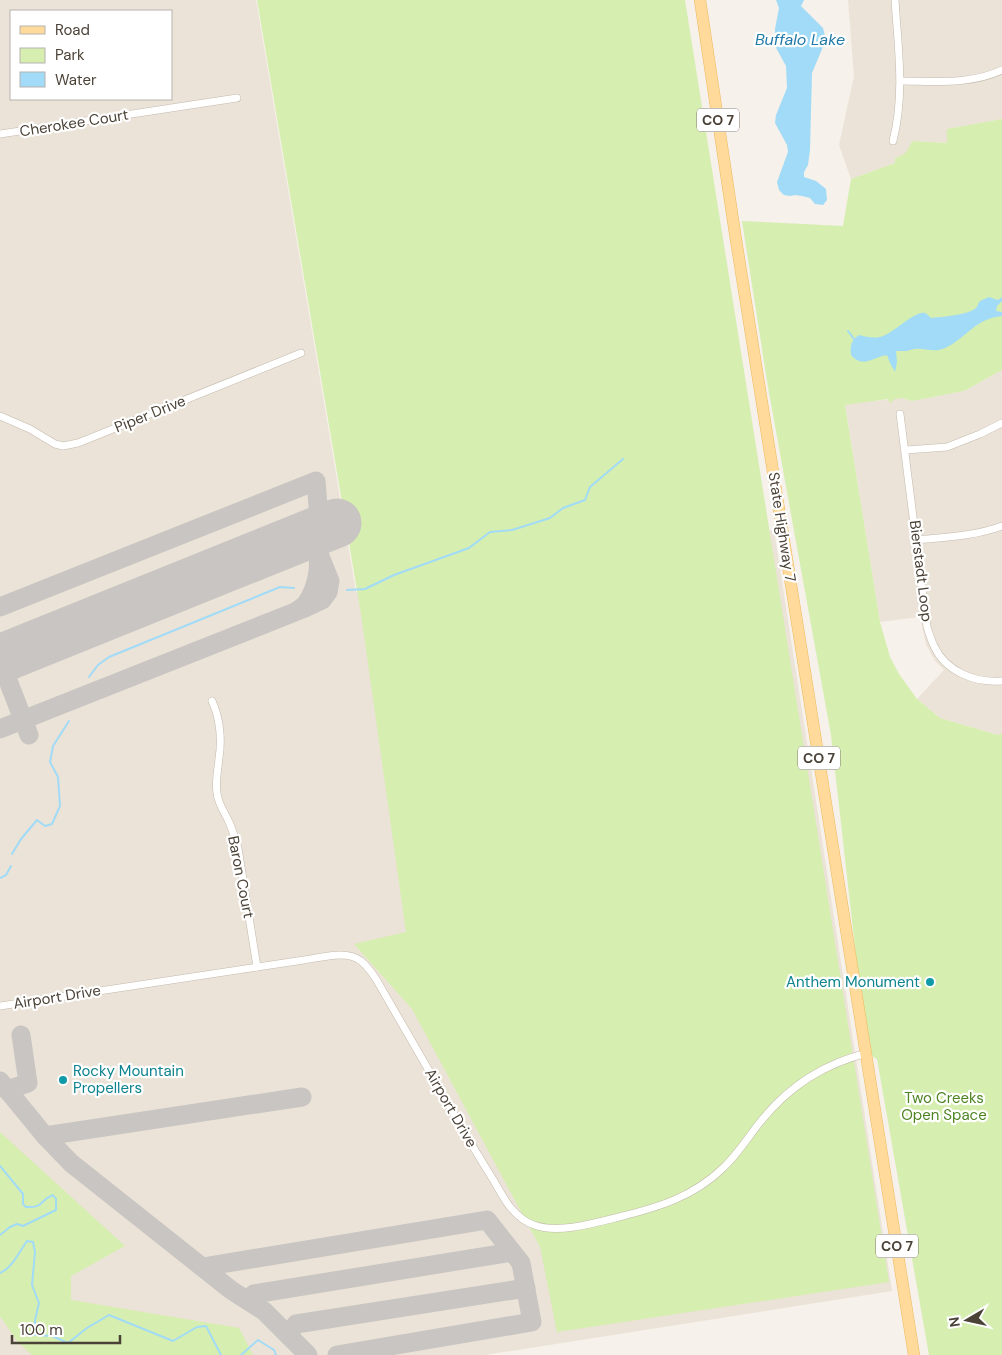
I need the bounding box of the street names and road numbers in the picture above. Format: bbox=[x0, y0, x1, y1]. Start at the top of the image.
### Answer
street label: Cherokee Court bbox=[18, 105, 130, 141]
road number: CO 7 bbox=[697, 108, 739, 132]
street label: Piper Drive bbox=[111, 391, 189, 437]
street label: State Highway 7 bbox=[763, 471, 801, 583]
street label: Bierstadt Loop bbox=[905, 519, 937, 623]
road number: CO 7 bbox=[798, 746, 840, 770]
street label: Baron Court bbox=[223, 834, 259, 920]
street label: Airport Drive bbox=[12, 980, 102, 1014]
street label: Airport Drive bbox=[420, 1065, 482, 1151]
road number: CO 7 bbox=[876, 1234, 918, 1258]

